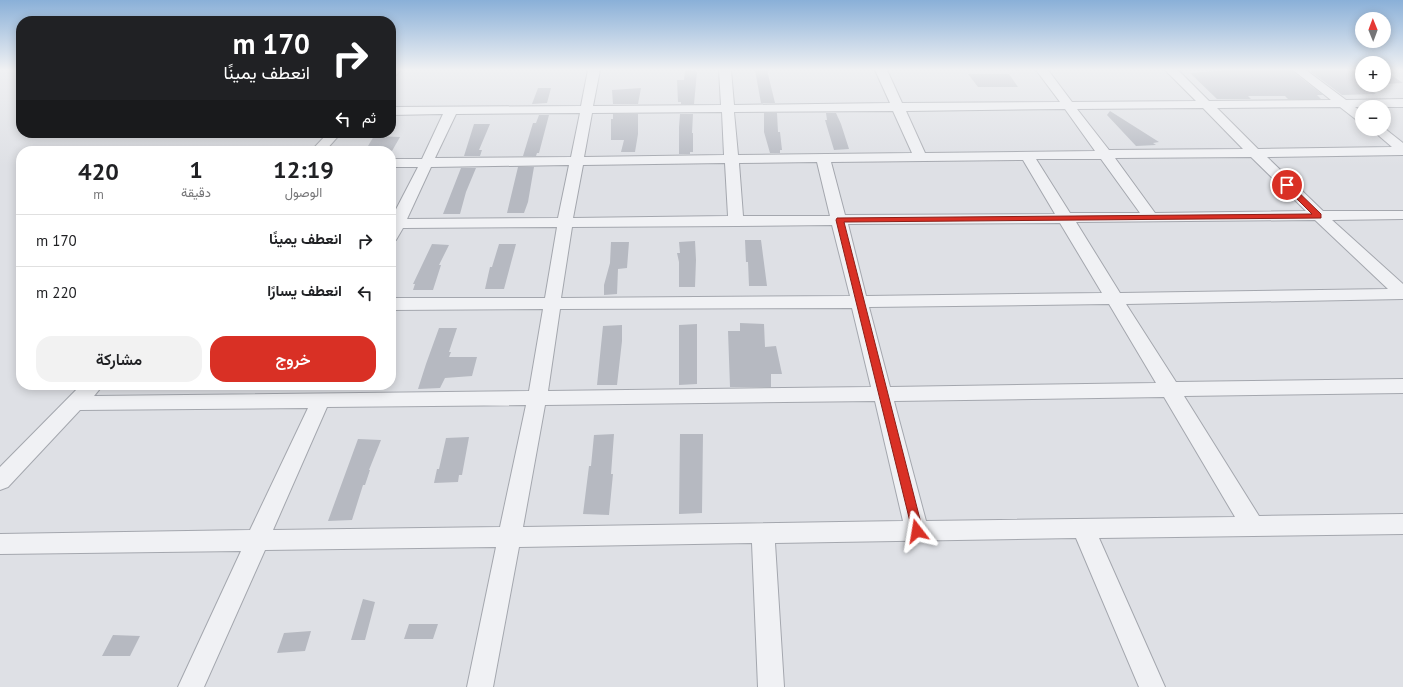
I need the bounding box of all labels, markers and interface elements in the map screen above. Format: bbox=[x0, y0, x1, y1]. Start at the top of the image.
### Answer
north arrow bbox=[1355, 12, 1391, 48]
map controls bbox=[1355, 12, 1391, 136]
text: 170 m bbox=[233, 25, 310, 62]
icon: right bbox=[324, 32, 376, 84]
button: + bbox=[1355, 56, 1391, 92]
text: انعطف يمينًا bbox=[223, 61, 310, 84]
button: − bbox=[1355, 100, 1391, 136]
icon: left bbox=[332, 108, 354, 130]
text: ثم bbox=[362, 108, 376, 127]
text: 1 bbox=[189, 154, 203, 185]
text: 12:19 bbox=[273, 154, 334, 185]
text: 420 bbox=[78, 156, 119, 187]
pin bbox=[1270, 168, 1304, 202]
icon: arrive bbox=[1276, 174, 1298, 196]
text: دقيقة bbox=[181, 184, 211, 201]
text: الوصول bbox=[285, 184, 322, 201]
text: m bbox=[93, 186, 104, 203]
text: انعطف يمينًا bbox=[269, 229, 342, 248]
icon: right bbox=[354, 230, 376, 252]
text: 170 m bbox=[36, 231, 77, 250]
text: انعطف يسارًا bbox=[267, 281, 342, 300]
icon: left bbox=[354, 282, 376, 304]
text: 220 m bbox=[36, 283, 77, 302]
button: مشاركة bbox=[36, 336, 202, 382]
button: خروج bbox=[210, 336, 376, 382]
position arrow bbox=[896, 510, 938, 552]

